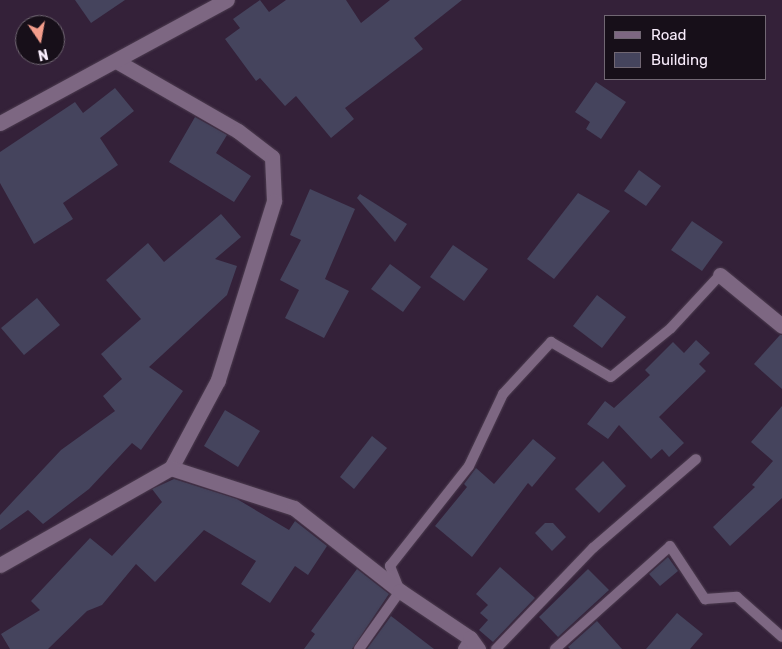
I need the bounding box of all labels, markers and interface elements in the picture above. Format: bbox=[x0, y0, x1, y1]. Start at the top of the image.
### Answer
north arrow bbox=[15, 15, 65, 65]
legend bbox=[604, 15, 767, 80]
text: Road bbox=[651, 26, 687, 44]
text: N bbox=[36, 45, 50, 64]
text: Building bbox=[651, 51, 708, 69]

